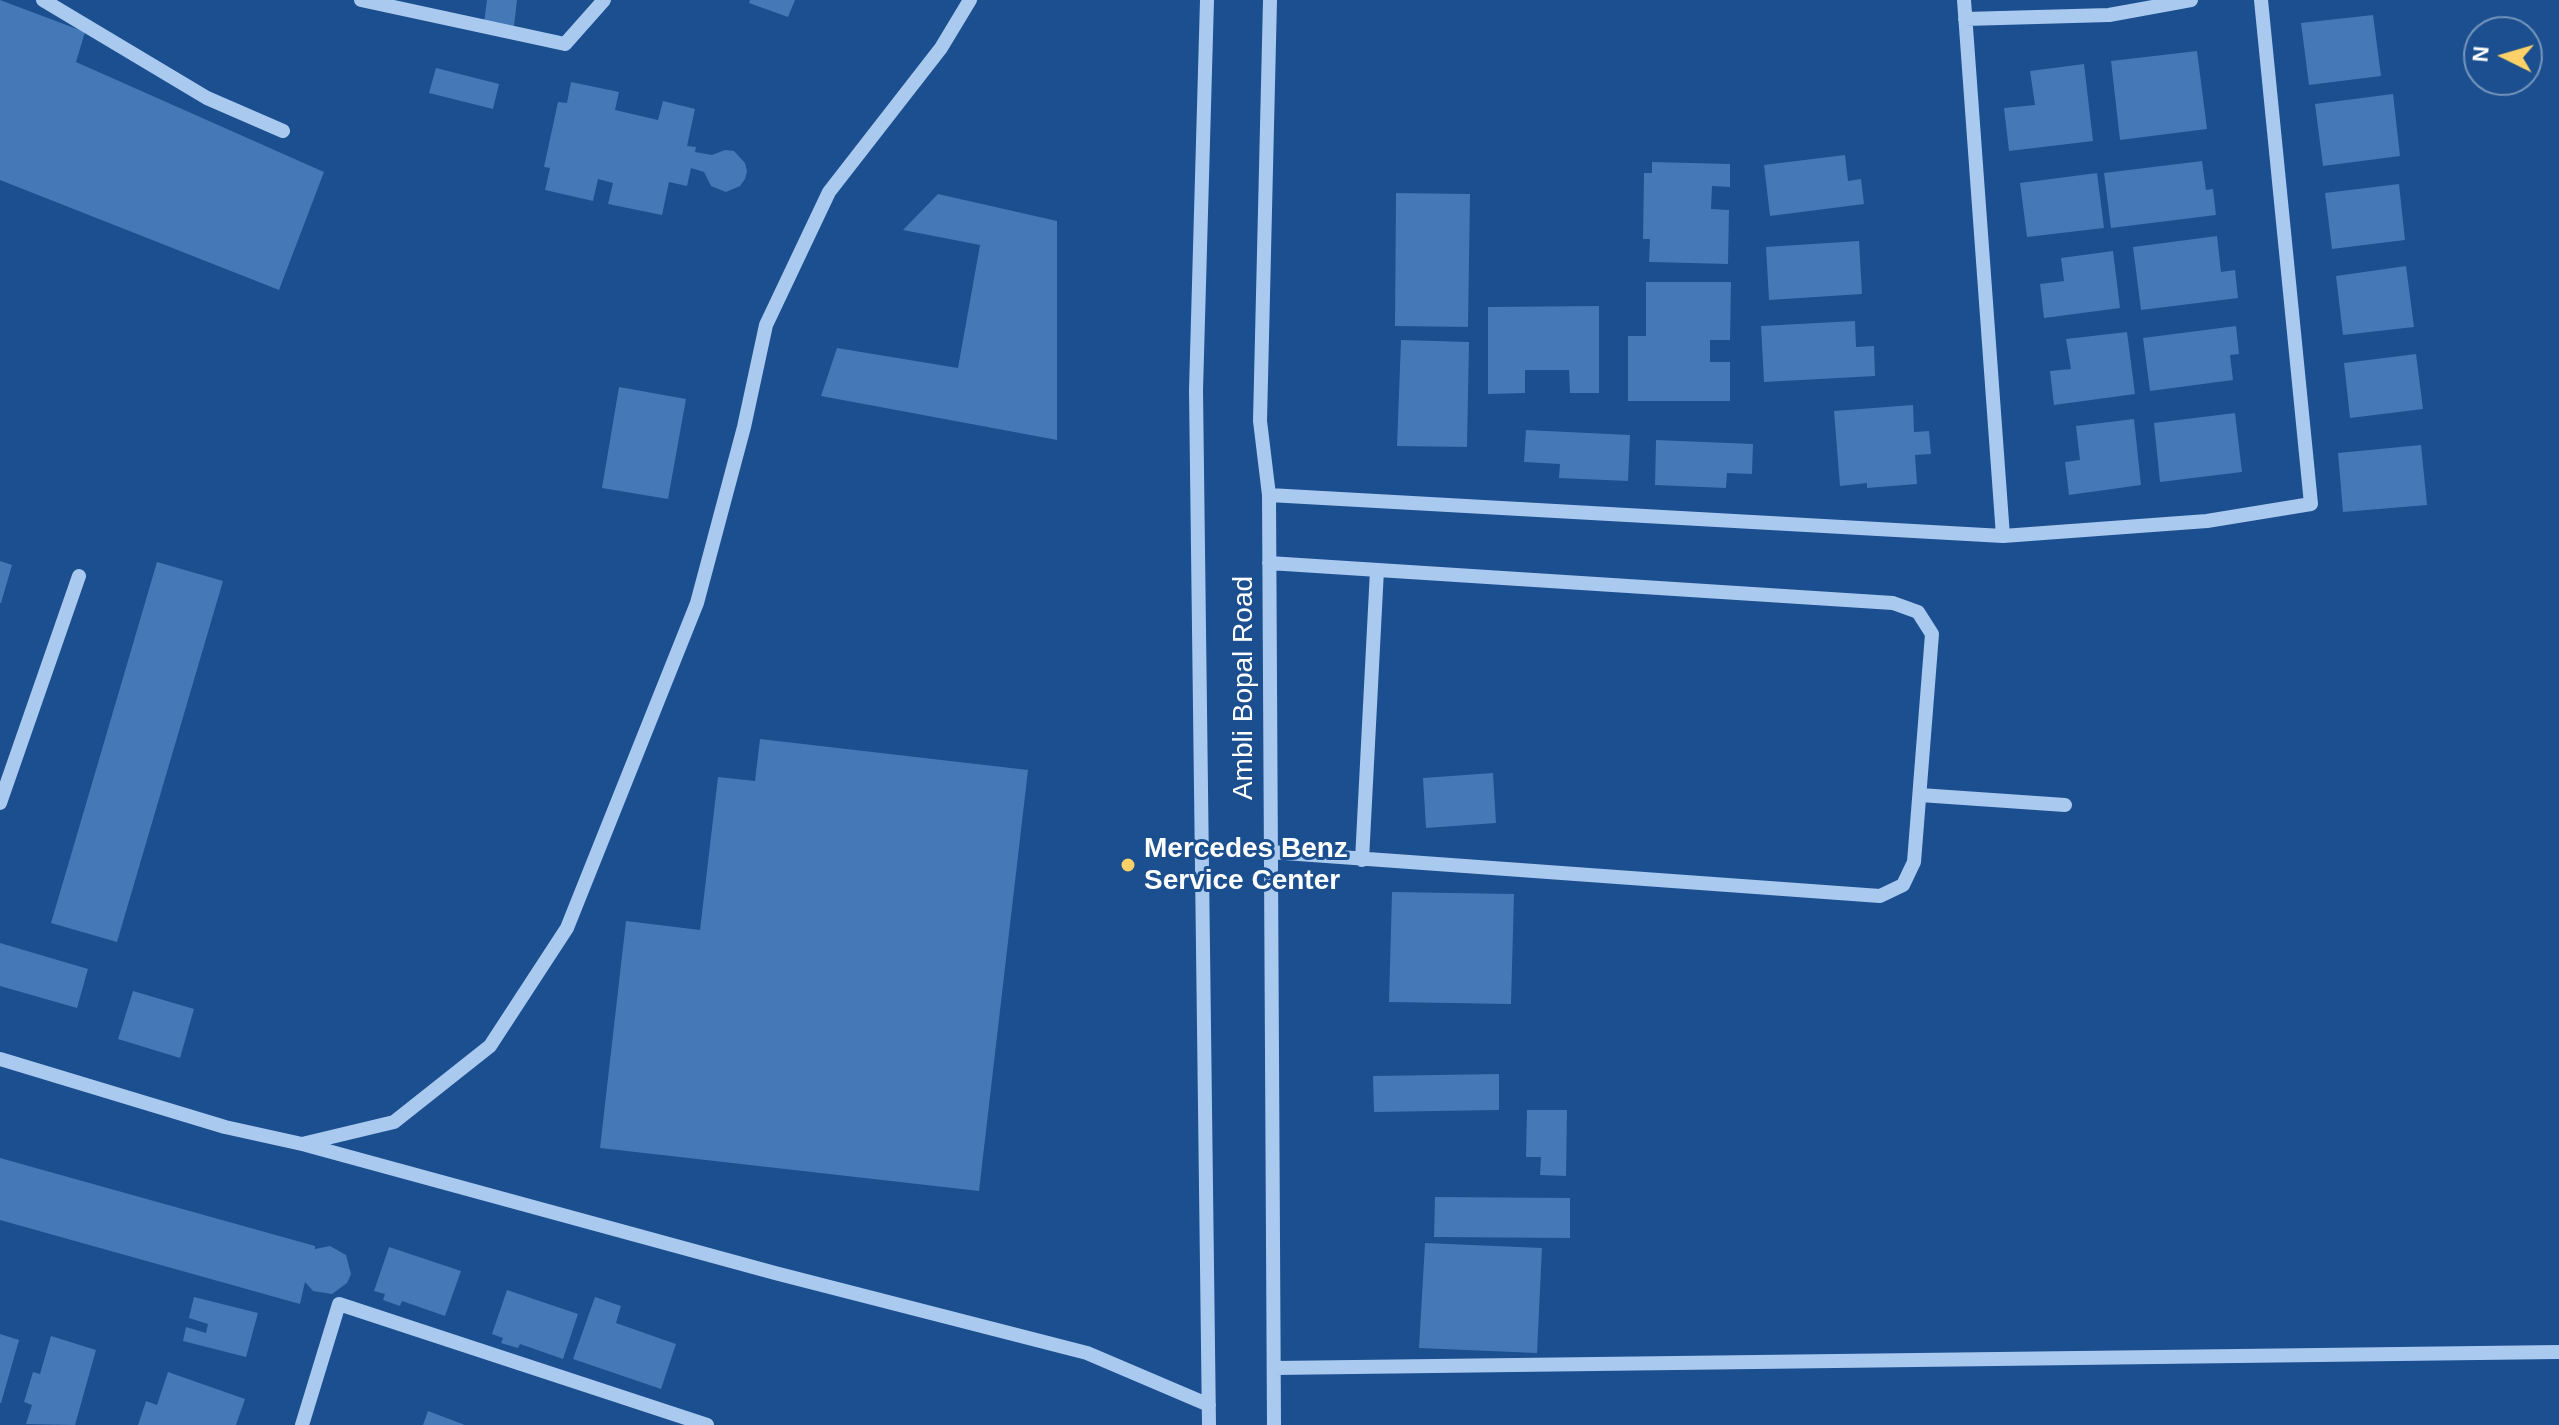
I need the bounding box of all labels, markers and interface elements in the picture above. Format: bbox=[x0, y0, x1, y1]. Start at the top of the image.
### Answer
north arrow bbox=[2463, 16, 2543, 96]
text: N bbox=[2467, 45, 2494, 63]
street label: Ambli Bopal Road bbox=[1227, 576, 1261, 800]
place label: Mercedes Benz Service Center bbox=[1144, 832, 1348, 898]
marker: Mercedes Benz Service Center bbox=[1119, 856, 1137, 874]

